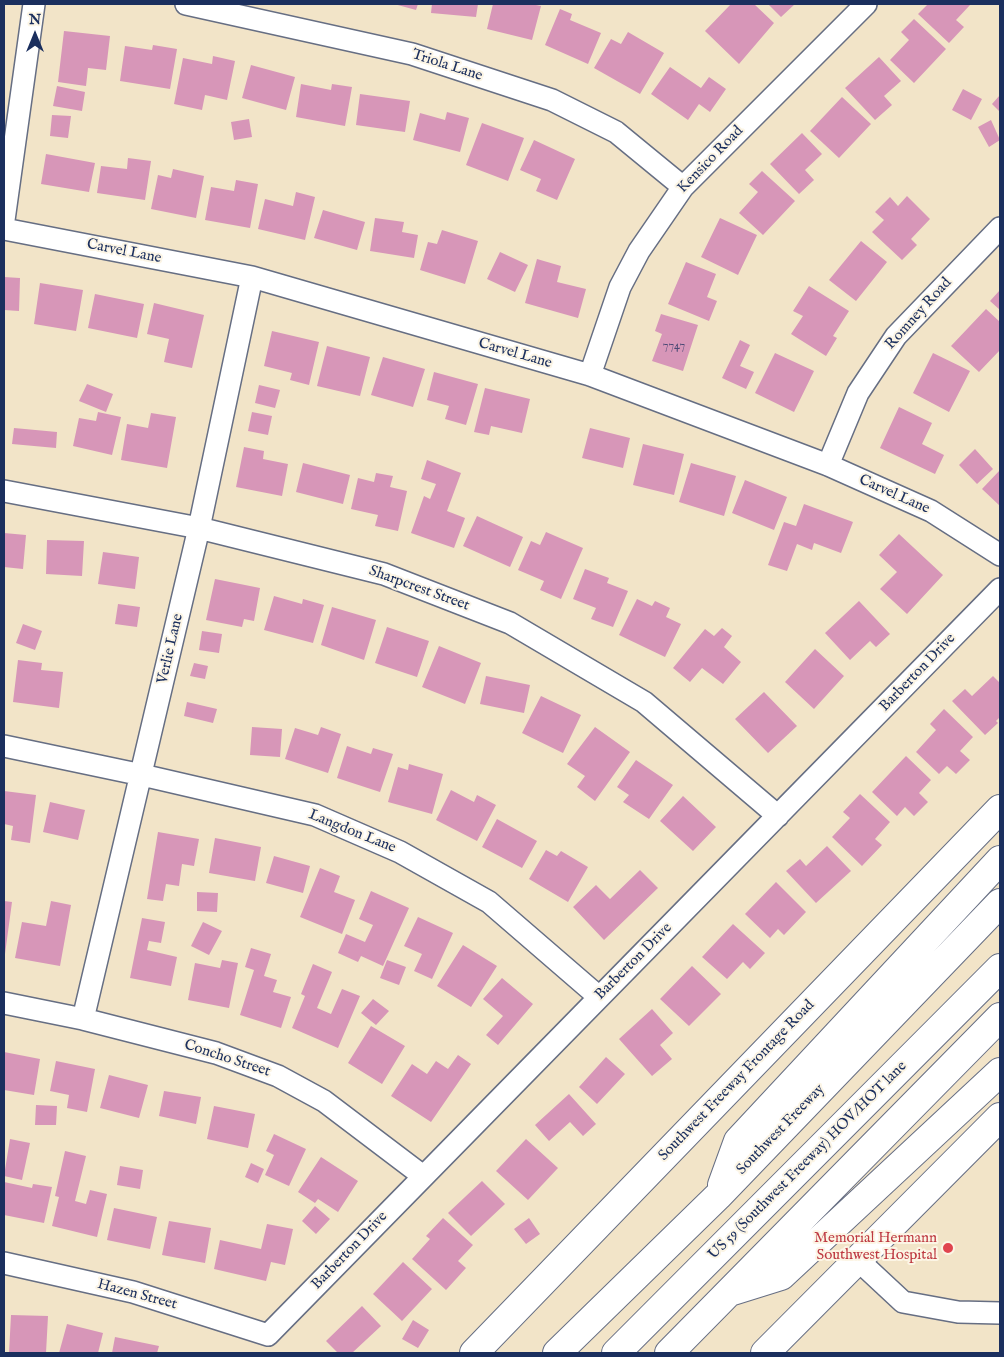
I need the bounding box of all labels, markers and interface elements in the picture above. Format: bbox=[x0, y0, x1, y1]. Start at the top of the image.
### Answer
north arrow bbox=[10, 10, 60, 60]
text: N bbox=[29, 11, 41, 29]
street label: Triola Lane bbox=[409, 46, 485, 86]
street label: Kensico Road bbox=[674, 123, 748, 197]
street label: Carvel Lane bbox=[85, 236, 163, 268]
street label: Romney Road bbox=[882, 274, 956, 354]
street label: Carvel Lane bbox=[476, 335, 554, 373]
house number: 7747 bbox=[663, 340, 685, 354]
street label: Carvel Lane bbox=[856, 471, 932, 519]
street label: Sharpcrest Street bbox=[366, 562, 472, 616]
street label: Verlie Lane bbox=[154, 612, 188, 686]
street label: Barberton Drive bbox=[876, 630, 960, 716]
street label: Langdon Lane bbox=[306, 806, 398, 858]
street label: Barberton Drive bbox=[592, 920, 676, 1004]
street label: Southwest Freeway Frontage Road bbox=[655, 997, 819, 1165]
street label: Concho Street bbox=[182, 1037, 272, 1081]
street label: US 59 (Southwest Freeway) HOV/HOT lane bbox=[705, 1058, 911, 1264]
street label: Southwest Freeway bbox=[733, 1081, 829, 1179]
street label: Barberton Drive bbox=[308, 1208, 392, 1294]
place label: Memorial Hermann Southwest Hospital bbox=[814, 1230, 937, 1265]
marker: Memorial Hermann Southwest Hospital bbox=[941, 1241, 955, 1255]
street label: Hazen Street bbox=[95, 1276, 179, 1314]

